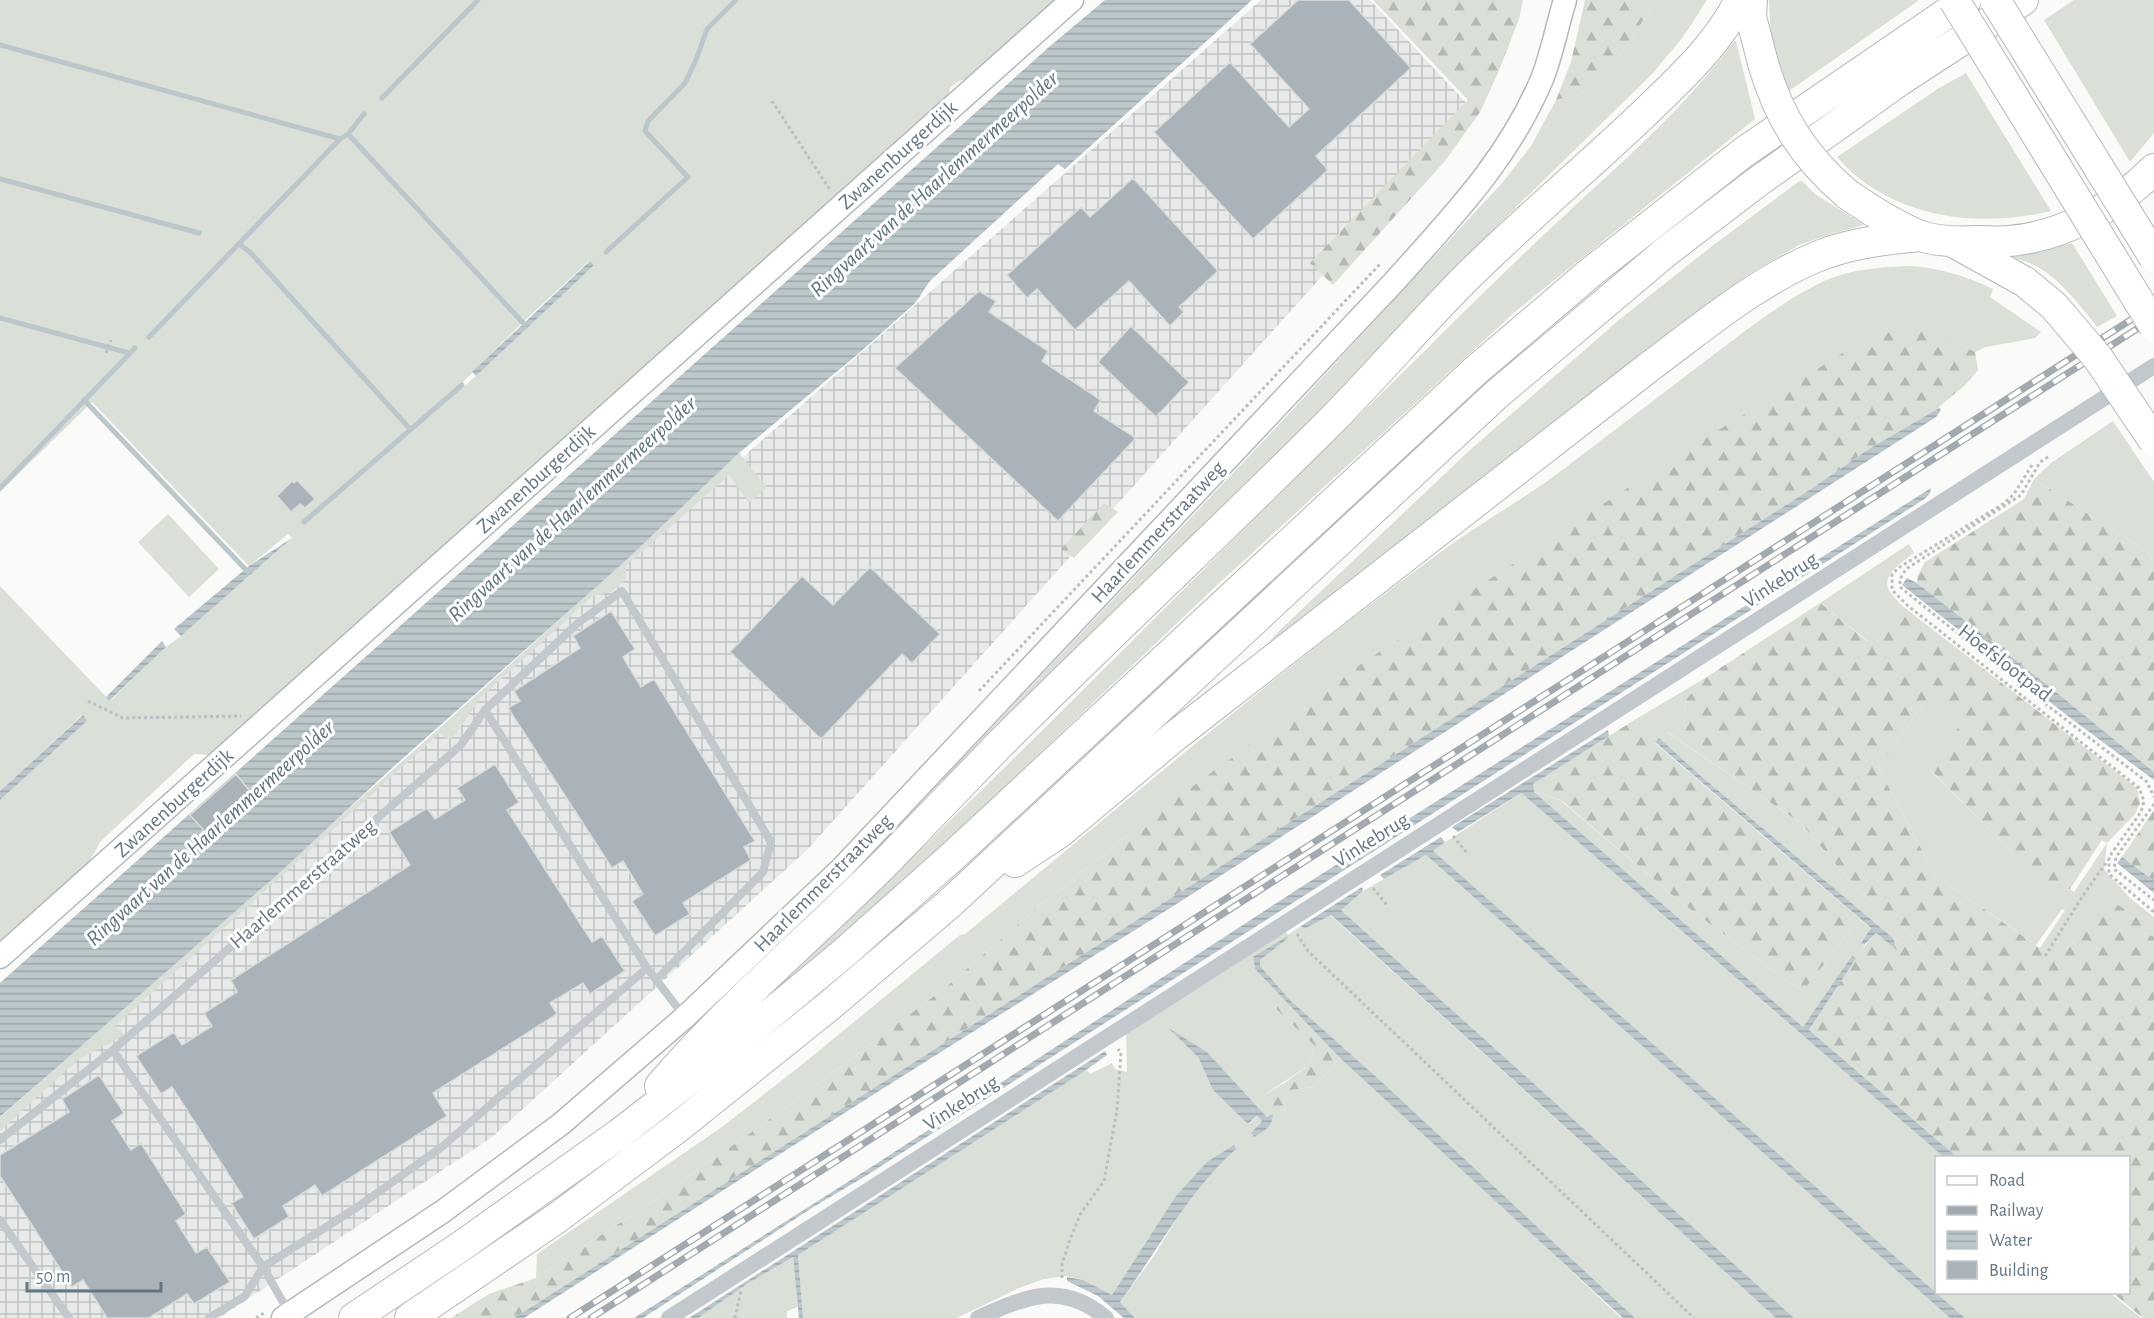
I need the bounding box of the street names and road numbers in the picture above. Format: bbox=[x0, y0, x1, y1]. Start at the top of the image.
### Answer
street label: Zwanenburgerdijk bbox=[835, 96, 962, 213]
street label: Zwanenburgerdijk bbox=[473, 420, 600, 537]
street label: Haarlemmerstraatweg bbox=[1087, 456, 1229, 607]
street label: Vinkebrug bbox=[1739, 548, 1822, 612]
street label: Hoefslootpad bbox=[1954, 620, 2056, 706]
street label: Zwanenburgerdijk bbox=[111, 744, 238, 861]
street label: Vinkebrug bbox=[1329, 808, 1413, 871]
street label: Haarlemmerstraatweg bbox=[750, 809, 897, 956]
street label: Haarlemmerstraatweg bbox=[226, 815, 380, 953]
street label: Vinkebrug bbox=[920, 1071, 1003, 1135]

